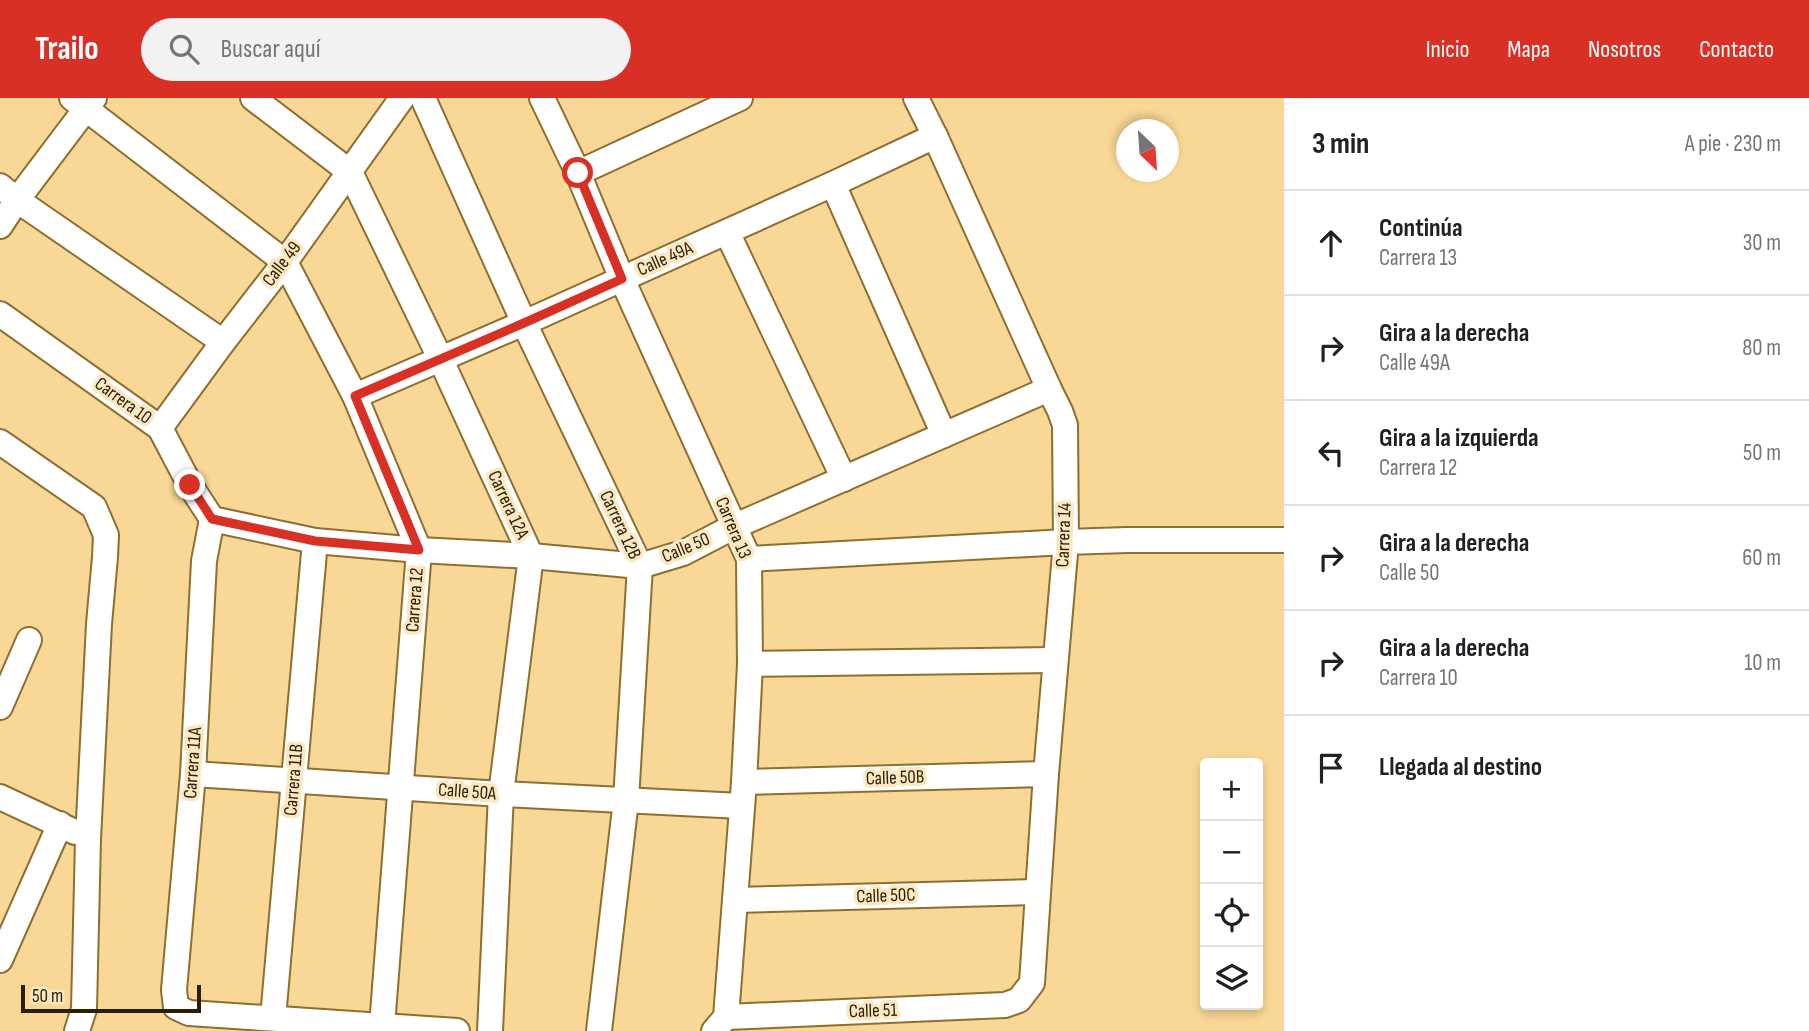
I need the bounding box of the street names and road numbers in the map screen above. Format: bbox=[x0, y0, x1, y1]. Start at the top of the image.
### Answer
street label: Calle 49A bbox=[634, 236, 697, 281]
street label: Calle 49 bbox=[258, 237, 306, 291]
street label: Carrera 10 bbox=[90, 373, 156, 429]
street label: Carrera 12A bbox=[482, 467, 534, 544]
street label: Carrera 12B bbox=[594, 487, 646, 563]
street label: Carrera 13 bbox=[710, 494, 756, 562]
street label: Carrera 14 bbox=[1051, 502, 1077, 568]
street label: Calle 50 bbox=[658, 528, 714, 568]
street label: Carrera 12 bbox=[401, 567, 429, 633]
street label: Carrera 11A bbox=[179, 726, 207, 800]
street label: Carrera 11B bbox=[279, 743, 309, 817]
street label: Calle 50B bbox=[865, 765, 925, 791]
street label: Calle 50A bbox=[437, 779, 498, 806]
street label: Calle 50C bbox=[856, 883, 916, 909]
street label: Calle 51 bbox=[849, 999, 898, 1023]

